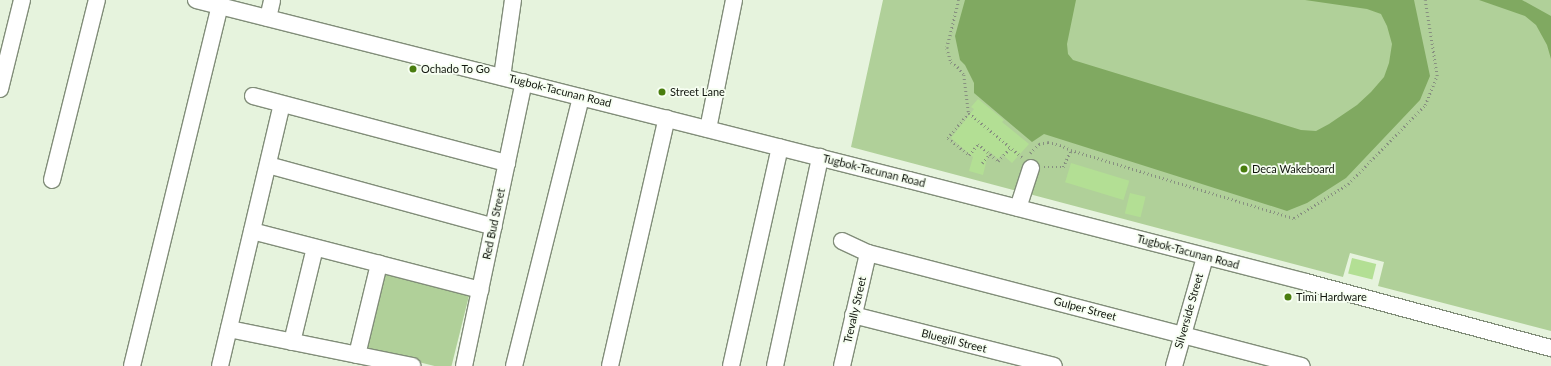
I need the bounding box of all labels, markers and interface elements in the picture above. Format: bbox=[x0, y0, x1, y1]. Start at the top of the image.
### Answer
place label: Ochado To Go bbox=[421, 62, 490, 76]
marker: Ochado To Go bbox=[408, 64, 418, 74]
street label: Tugbok-Tacunan Road bbox=[507, 72, 613, 110]
place label: Street Lane bbox=[670, 85, 725, 99]
marker: Street Lane bbox=[657, 87, 667, 97]
street label: Tugbok-Tacunan Road bbox=[821, 152, 927, 190]
place label: Deca Wakeboard bbox=[1252, 162, 1335, 176]
marker: Deca Wakeboard bbox=[1239, 164, 1249, 174]
street label: Red Bud Street bbox=[480, 187, 508, 261]
street label: Tugbok-Tacunan Road bbox=[1135, 232, 1241, 272]
street label: Silverside Street bbox=[1172, 272, 1206, 350]
street label: Trevally Street bbox=[841, 275, 869, 345]
place label: Timi Hardware bbox=[1296, 290, 1367, 304]
marker: Timi Hardware bbox=[1283, 292, 1293, 302]
street label: Gulper Street bbox=[1052, 294, 1118, 324]
street label: Bluegill Street bbox=[920, 327, 988, 355]

